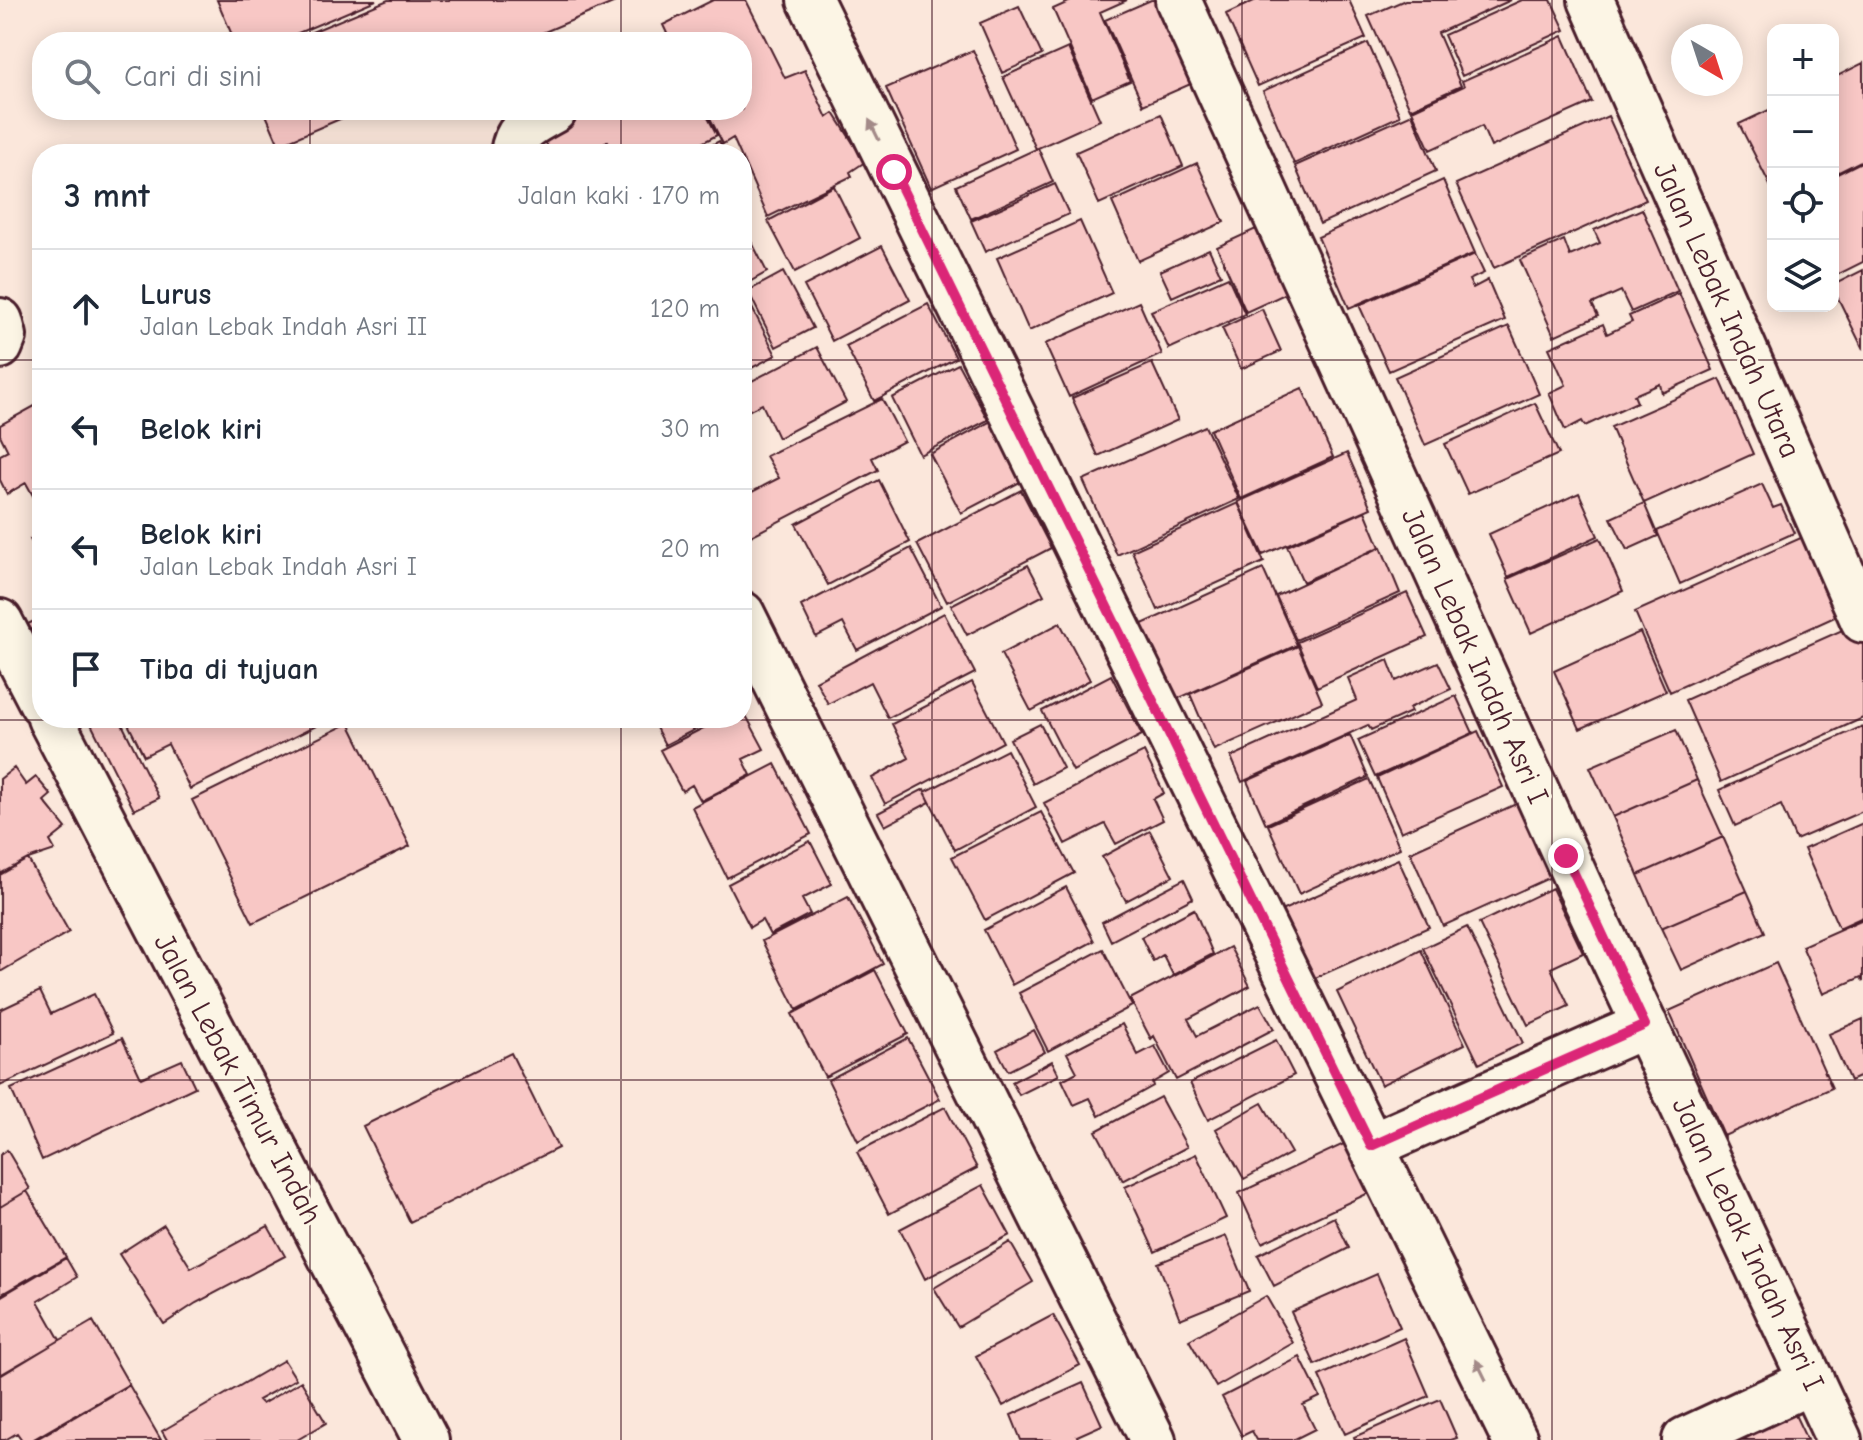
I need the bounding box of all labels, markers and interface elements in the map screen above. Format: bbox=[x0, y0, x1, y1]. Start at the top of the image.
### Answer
north arrow bbox=[1671, 24, 1743, 96]
map controls bbox=[1767, 24, 1839, 312]
button: + bbox=[1767, 24, 1839, 96]
search box bbox=[32, 32, 752, 120]
icon: search bbox=[60, 54, 104, 98]
text: Cari di sini bbox=[124, 59, 262, 94]
button: − bbox=[1767, 96, 1839, 168]
one-way arrow bbox=[867, 119, 881, 142]
route start bbox=[876, 154, 912, 190]
street label: Jalan Lebak Indah Utara bbox=[1646, 157, 1808, 463]
button: locate bbox=[1767, 168, 1839, 240]
text: 3 mnt bbox=[64, 176, 150, 216]
text: Jalan kaki · 170 m bbox=[518, 181, 720, 211]
button: layers bbox=[1767, 240, 1839, 312]
text: Lurus bbox=[140, 277, 211, 312]
icon: ahead bbox=[64, 287, 108, 331]
text: 120 m bbox=[650, 294, 720, 324]
text: Jalan Lebak Indah Asri II bbox=[140, 312, 427, 342]
icon: left bbox=[64, 407, 108, 451]
text: Belok kiri bbox=[140, 412, 262, 447]
text: 30 m bbox=[661, 414, 720, 444]
street label: Jalan Lebak Indah Asri I bbox=[1394, 503, 1556, 809]
text: Belok kiri bbox=[140, 517, 262, 552]
icon: left bbox=[64, 527, 108, 571]
text: 20 m bbox=[660, 534, 720, 564]
text: Jalan Lebak Indah Asri I bbox=[140, 552, 417, 582]
icon: arrive bbox=[64, 647, 108, 691]
text: Tiba di tujuan bbox=[140, 652, 319, 687]
route end bbox=[1548, 838, 1584, 874]
street label: Jalan Lebak Timur Indah bbox=[147, 928, 329, 1230]
street label: Jalan Lebak Indah Asri I bbox=[1665, 1092, 1831, 1396]
one-way arrow bbox=[1474, 1358, 1488, 1381]

